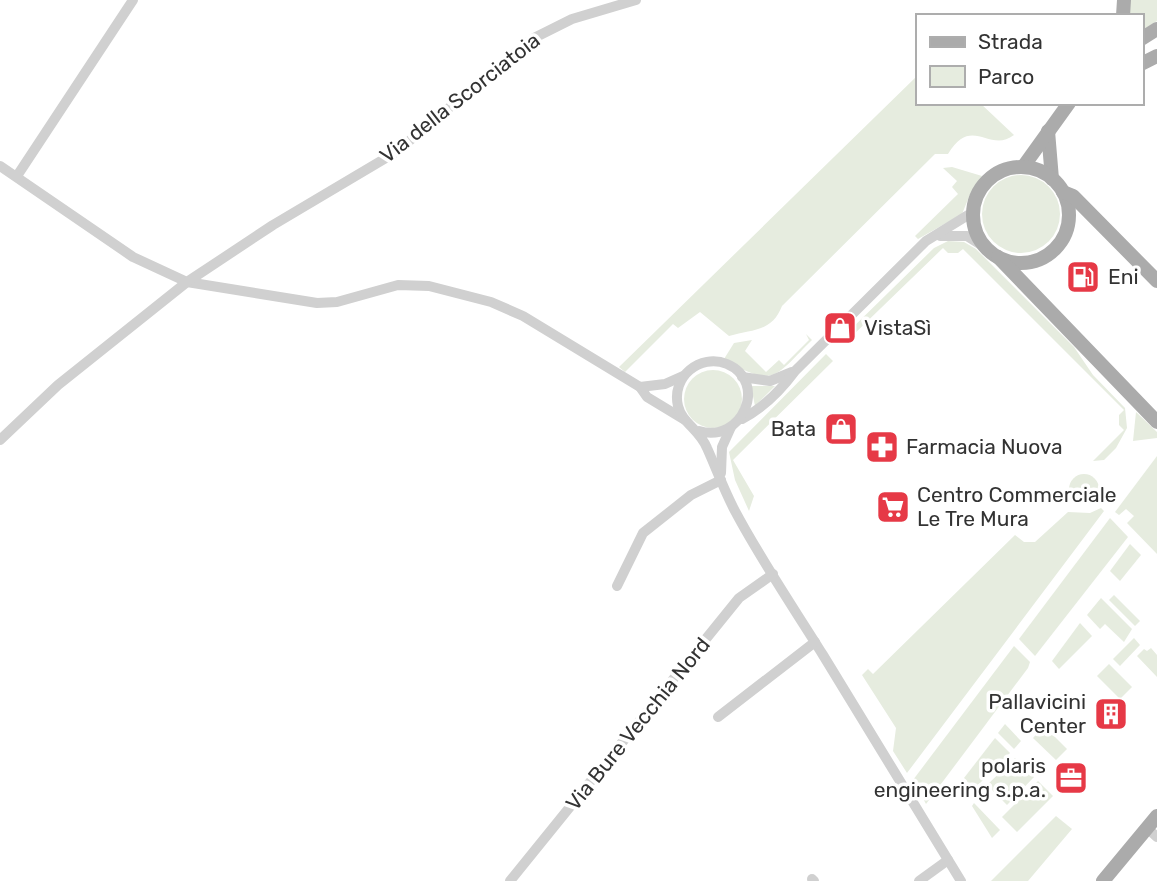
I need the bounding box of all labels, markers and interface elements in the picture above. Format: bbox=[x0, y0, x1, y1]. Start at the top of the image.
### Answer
legend bbox=[916, 14, 1143, 105]
street label: Via della Scorciatoia bbox=[375, 27, 545, 168]
text: Strada bbox=[978, 29, 1043, 54]
text: Parco bbox=[978, 64, 1034, 89]
fuel station icon: Eni bbox=[1064, 258, 1102, 296]
place label: Eni bbox=[1108, 264, 1139, 289]
shop icon: VistaSì bbox=[821, 309, 859, 347]
place label: VistaSì bbox=[864, 315, 931, 340]
shop icon: Bata bbox=[822, 410, 860, 448]
place label: Bata bbox=[771, 416, 816, 441]
pharmacy icon: Farmacia Nuova bbox=[863, 428, 901, 466]
place label: Farmacia Nuova bbox=[906, 434, 1063, 459]
place label: Centro Commerciale Le Tre Mura bbox=[917, 482, 1117, 531]
supermarket icon: Centro Commerciale Le Tre Mura bbox=[874, 488, 912, 526]
street label: Via Bure Vecchia Nord bbox=[560, 632, 715, 815]
place label: Pallavicini Center bbox=[988, 689, 1086, 738]
building icon: Pallavicini Center bbox=[1092, 695, 1130, 733]
place label: polaris engineering s.p.a. bbox=[874, 753, 1046, 802]
office icon: polaris engineering s.p.a. bbox=[1052, 759, 1090, 797]

